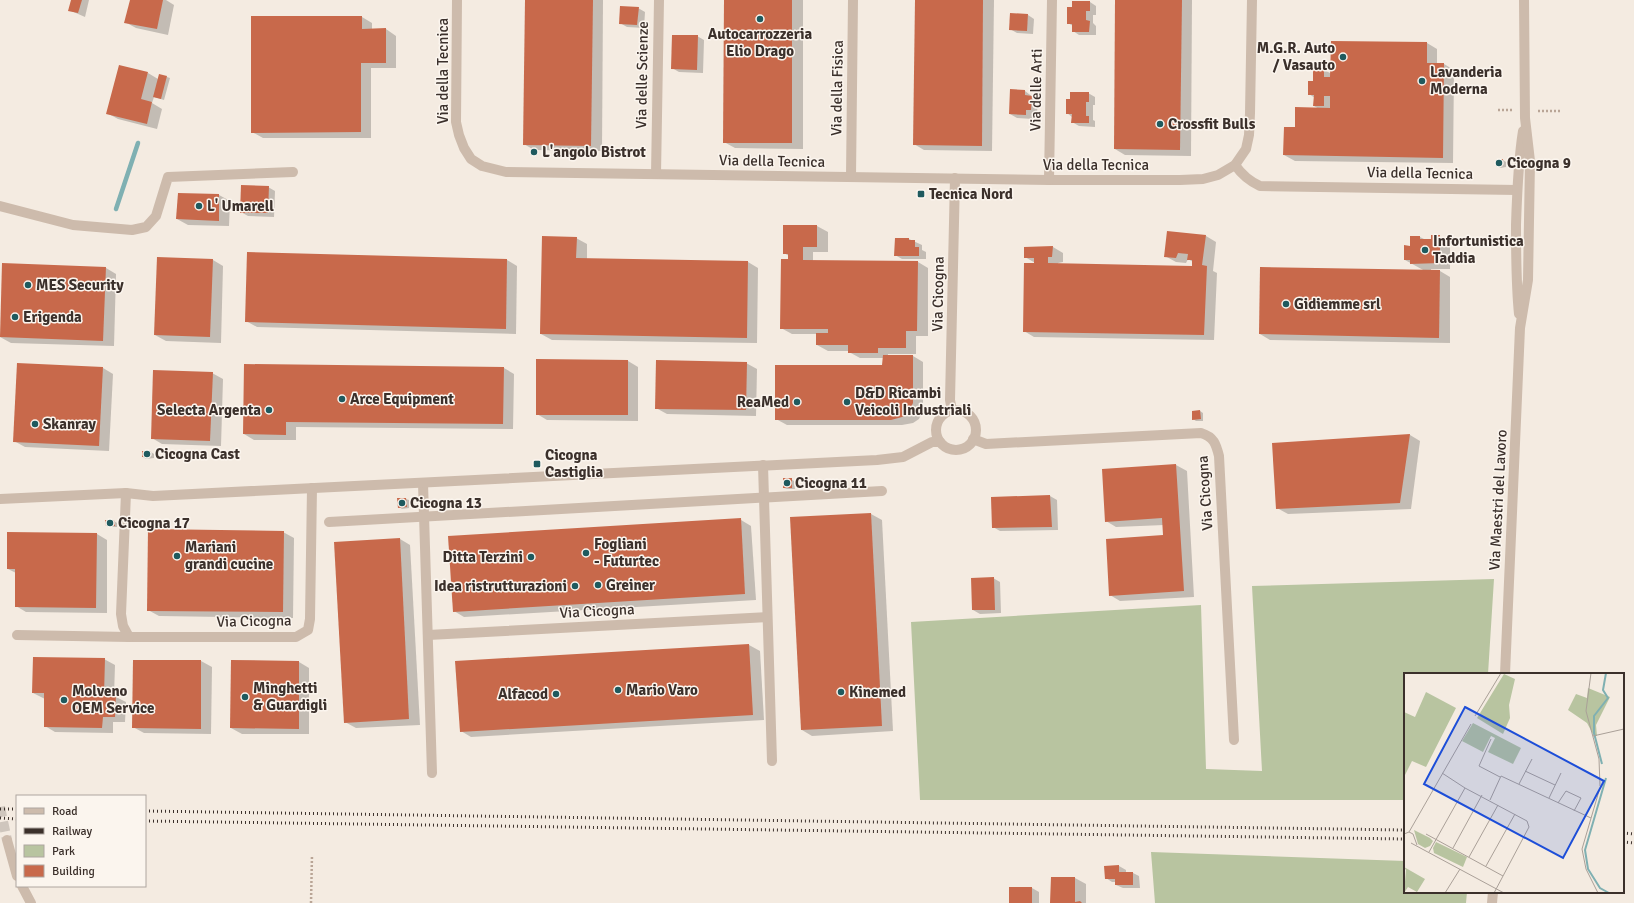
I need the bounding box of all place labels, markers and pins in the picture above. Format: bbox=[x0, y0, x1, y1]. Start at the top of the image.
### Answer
marker: Autocarrozzeria Elio Drago bbox=[755, 14, 765, 24]
place label: Autocarrozzeria Elio Drago bbox=[708, 25, 812, 60]
place label: M.G.R. Auto / Vasauto bbox=[1257, 39, 1335, 74]
marker: M.G.R. Auto / Vasauto bbox=[1338, 52, 1348, 62]
place label: Lavanderia Moderna bbox=[1430, 63, 1503, 98]
marker: Lavanderia Moderna bbox=[1417, 76, 1427, 86]
place label: Crossfit Bulls bbox=[1168, 115, 1256, 133]
marker: Crossfit Bulls bbox=[1155, 119, 1165, 129]
place label: L'angolo Bistrot bbox=[542, 143, 646, 161]
marker: L'angolo Bistrot bbox=[529, 147, 539, 157]
place label: Cicogna 9 bbox=[1507, 154, 1571, 172]
marker: Cicogna 9 bbox=[1494, 158, 1504, 168]
place label: Tecnica Nord bbox=[929, 185, 1013, 203]
marker: Tecnica Nord bbox=[916, 189, 926, 199]
place label: L' Umarell bbox=[207, 197, 274, 215]
marker: L' Umarell bbox=[194, 201, 204, 211]
place label: Infortunistica Taddia bbox=[1433, 232, 1524, 267]
marker: Infortunistica Taddia bbox=[1420, 245, 1430, 255]
place label: MES Security bbox=[36, 276, 124, 294]
marker: MES Security bbox=[23, 280, 33, 290]
place label: Gidiemme srl bbox=[1294, 295, 1381, 313]
marker: Gidiemme srl bbox=[1281, 299, 1291, 309]
place label: Erigenda bbox=[23, 308, 82, 326]
marker: Erigenda bbox=[10, 312, 20, 322]
place label: D&D Ricambi Veicoli Industriali bbox=[855, 384, 971, 419]
place label: Arce Equipment bbox=[350, 390, 454, 408]
place label: ReaMed bbox=[737, 393, 789, 411]
marker: Arce Equipment bbox=[337, 394, 347, 404]
marker: ReaMed bbox=[792, 397, 802, 407]
marker: D&D Ricambi Veicoli Industriali bbox=[842, 397, 852, 407]
place label: Selecta Argenta bbox=[157, 401, 261, 419]
marker: Selecta Argenta bbox=[264, 405, 274, 415]
place label: Skanray bbox=[43, 415, 96, 433]
marker: Skanray bbox=[30, 419, 40, 429]
place label: Cicogna Cast bbox=[155, 445, 240, 463]
place label: Cicogna Castiglia bbox=[545, 446, 604, 481]
marker: Cicogna Cast bbox=[142, 449, 152, 459]
marker: Cicogna Castiglia bbox=[532, 459, 542, 469]
place label: Cicogna 11 bbox=[795, 474, 867, 492]
marker: Cicogna 11 bbox=[782, 478, 792, 488]
place label: Cicogna 13 bbox=[410, 494, 482, 512]
marker: Cicogna 13 bbox=[397, 498, 407, 508]
place label: Cicogna 17 bbox=[118, 514, 190, 532]
marker: Cicogna 17 bbox=[105, 518, 115, 528]
place label: Fogliani - Futurtec bbox=[594, 535, 659, 570]
place label: Mariani grandi cucine bbox=[185, 538, 273, 573]
place label: Ditta Terzini bbox=[443, 548, 523, 566]
marker: Fogliani - Futurtec bbox=[581, 548, 591, 558]
marker: Mariani grandi cucine bbox=[172, 551, 182, 561]
marker: Ditta Terzini bbox=[526, 552, 536, 562]
place label: Greiner bbox=[606, 576, 655, 594]
place label: Idea ristrutturazioni bbox=[434, 577, 567, 595]
marker: Greiner bbox=[593, 580, 603, 590]
marker: Idea ristrutturazioni bbox=[570, 581, 580, 591]
place label: Minghetti & Guardigli bbox=[253, 679, 327, 714]
place label: Mario Varo bbox=[626, 681, 698, 699]
place label: Molveno OEM Service bbox=[72, 682, 155, 717]
place label: Kinemed bbox=[849, 683, 906, 701]
place label: Alfacod bbox=[498, 685, 548, 703]
marker: Mario Varo bbox=[613, 685, 623, 695]
marker: Kinemed bbox=[836, 687, 846, 697]
marker: Alfacod bbox=[551, 689, 561, 699]
marker: Minghetti & Guardigli bbox=[240, 692, 250, 702]
marker: Molveno OEM Service bbox=[59, 695, 69, 705]

